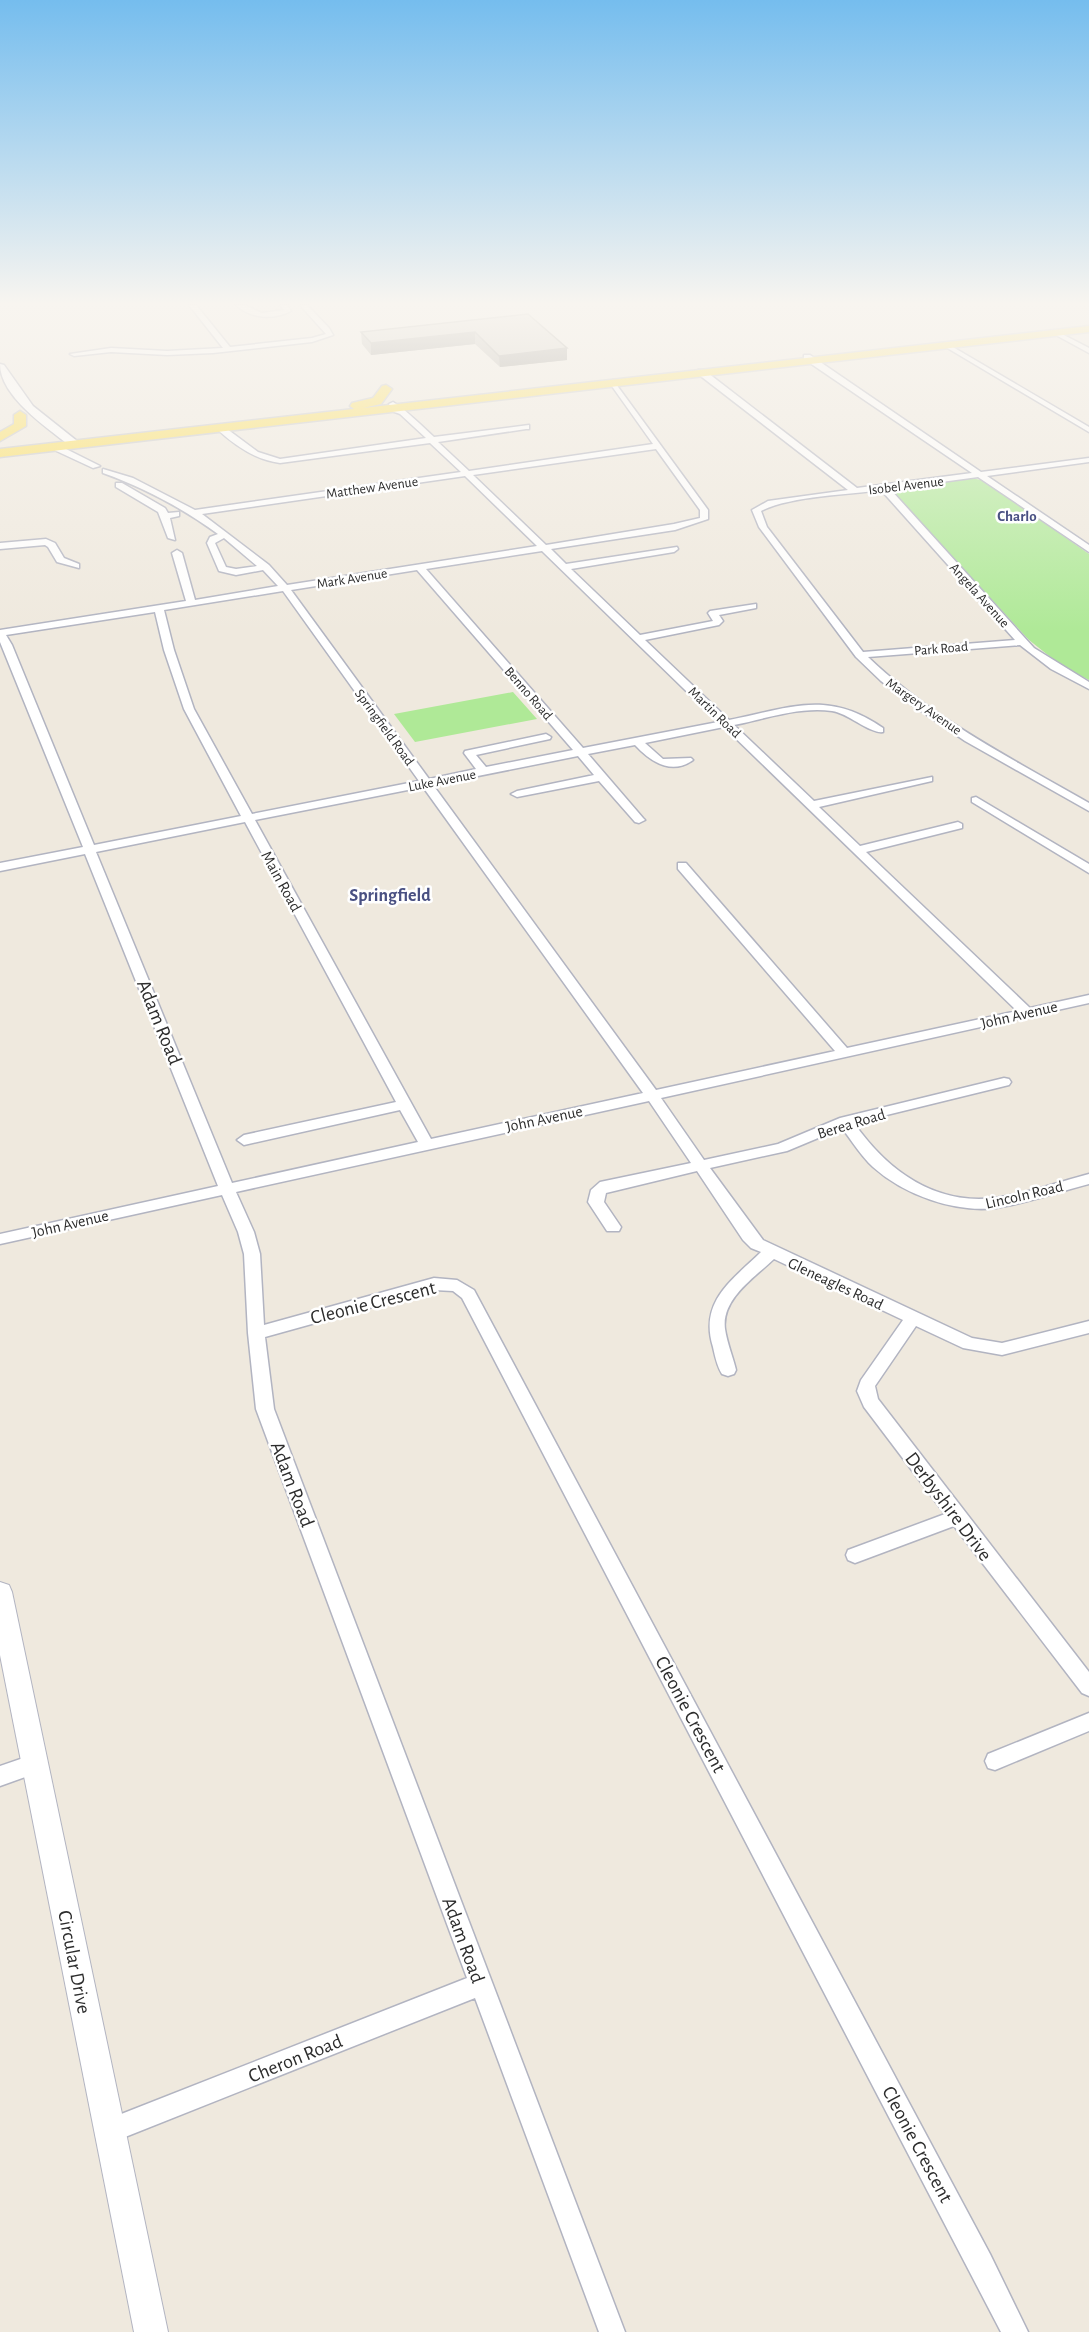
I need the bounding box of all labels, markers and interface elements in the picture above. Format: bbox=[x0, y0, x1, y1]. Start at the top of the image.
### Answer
street label: Isobel Avenue bbox=[868, 474, 945, 498]
street label: Matthew Avenue bbox=[325, 475, 419, 501]
district label: Charlo bbox=[997, 509, 1037, 524]
street label: Angela Avenue bbox=[947, 561, 1012, 631]
street label: Mark Avenue bbox=[316, 566, 388, 591]
street label: Park Road bbox=[913, 640, 969, 658]
street label: Benno Road bbox=[502, 664, 555, 723]
street label: Margery Avenue bbox=[883, 676, 964, 738]
street label: Martin Road bbox=[685, 684, 743, 741]
street label: Springfield Road bbox=[352, 687, 416, 768]
street label: Luke Avenue bbox=[407, 768, 477, 794]
street label: Main Road bbox=[258, 849, 304, 914]
district label: Springfield bbox=[349, 887, 431, 905]
street label: Adam Road bbox=[133, 977, 185, 1068]
street label: John Avenue bbox=[979, 998, 1059, 1032]
street label: John Avenue bbox=[504, 1103, 584, 1135]
street label: Berea Road bbox=[815, 1106, 887, 1142]
street label: Lincoln Road bbox=[984, 1178, 1065, 1212]
street label: John Avenue bbox=[30, 1207, 110, 1241]
street label: Gleneagles Road bbox=[785, 1255, 886, 1313]
street label: Cleonie Crescent bbox=[308, 1278, 439, 1328]
street label: Adam Road bbox=[267, 1439, 317, 1530]
street label: Derbyshire Drive bbox=[901, 1449, 995, 1565]
street label: Cleonie Crescent bbox=[651, 1653, 729, 1776]
street label: Adam Road bbox=[438, 1895, 488, 1986]
street label: Circular Drive bbox=[54, 1909, 94, 2016]
street label: Cheron Road bbox=[246, 2031, 345, 2087]
street label: Cleonie Crescent bbox=[878, 2083, 956, 2206]

